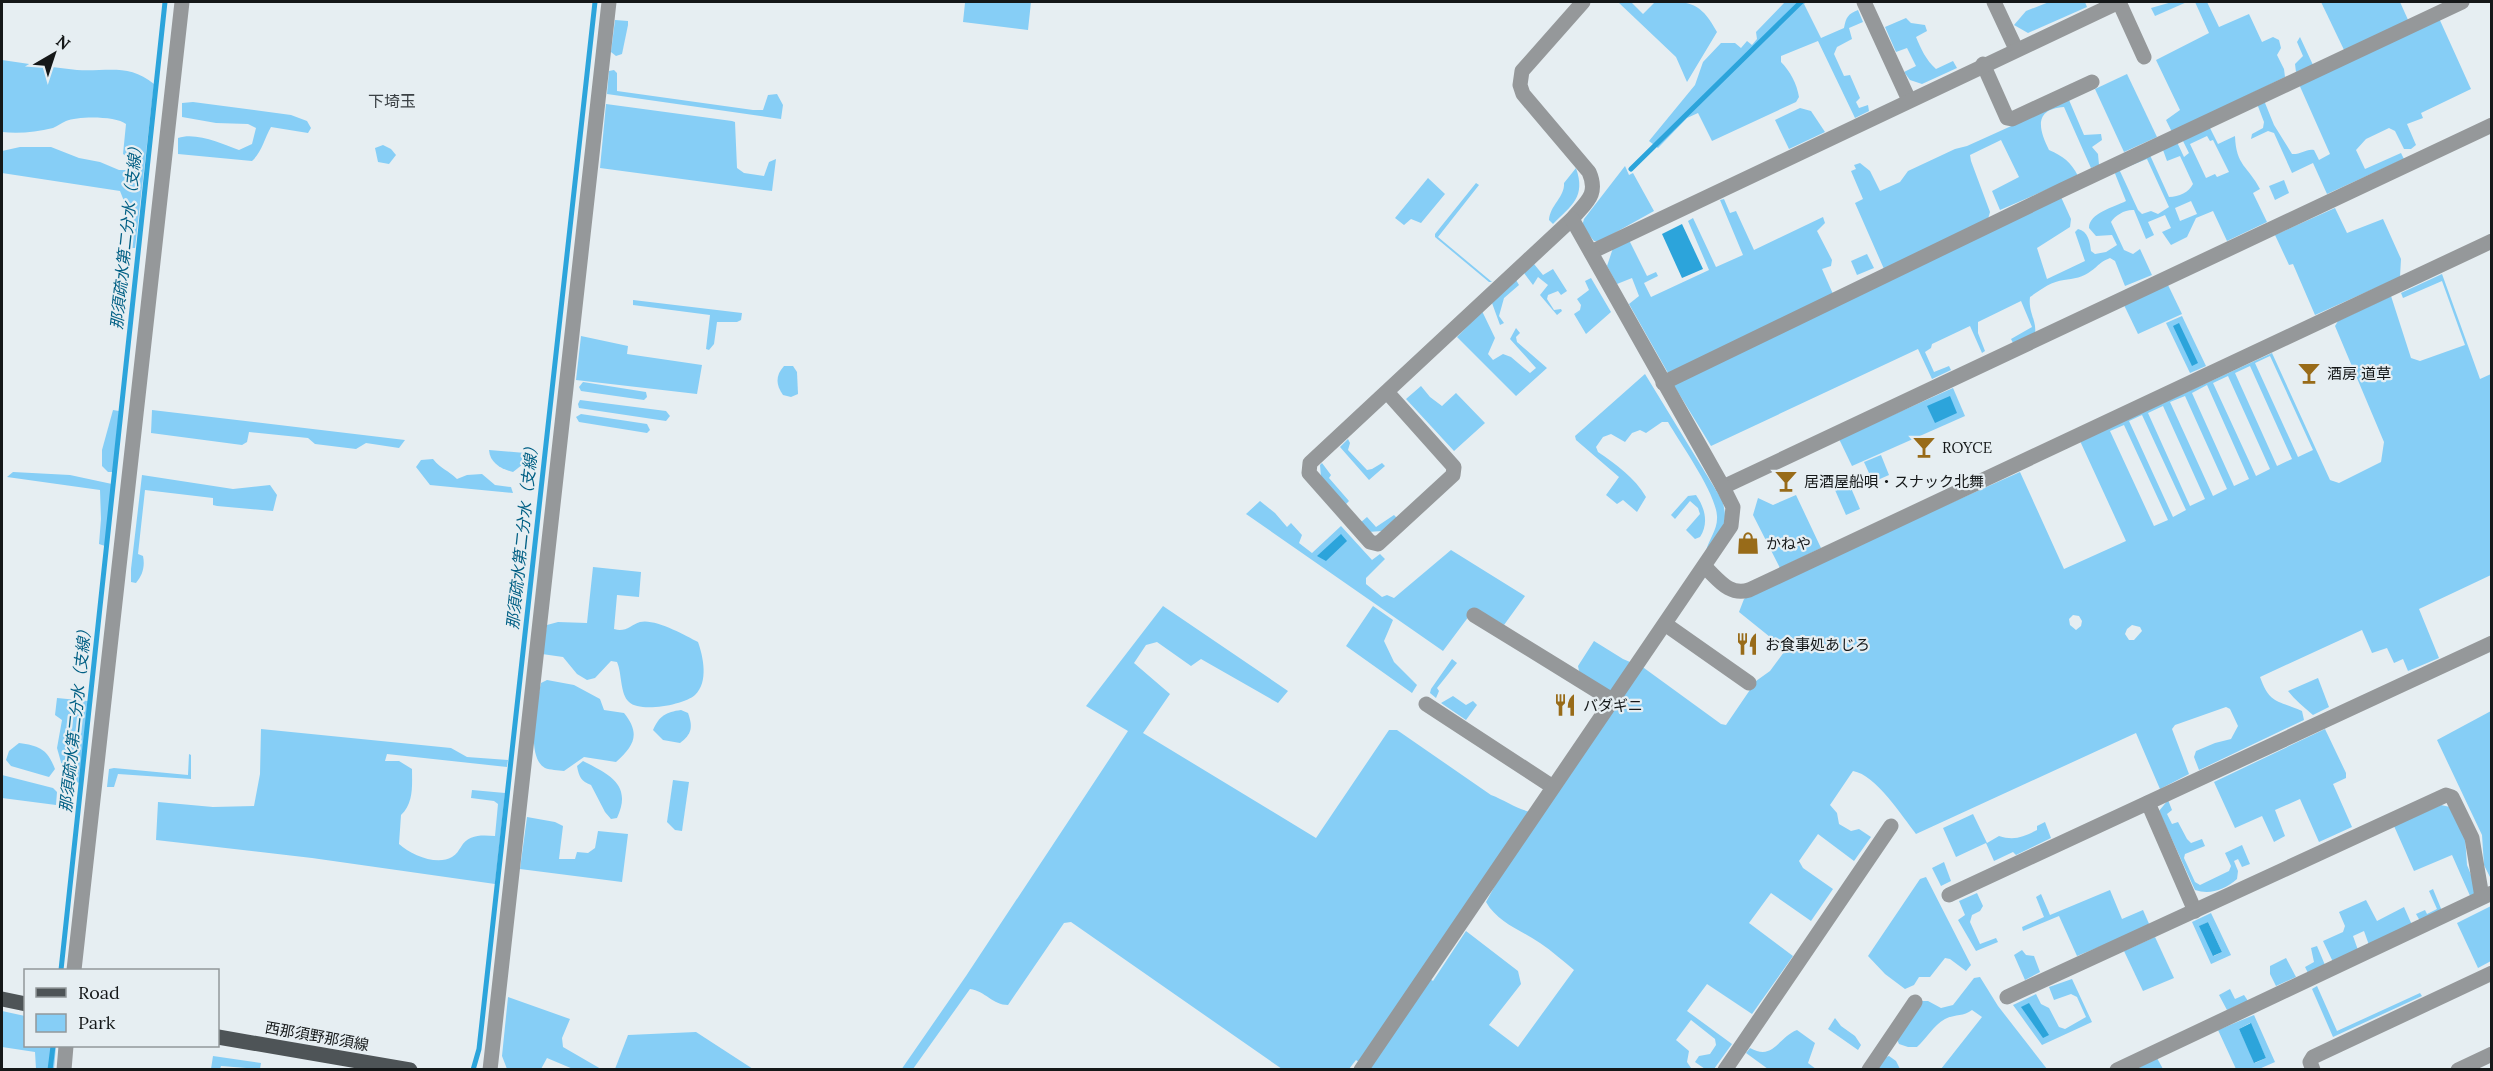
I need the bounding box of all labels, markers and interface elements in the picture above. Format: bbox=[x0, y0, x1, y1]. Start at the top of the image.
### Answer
north arrow bbox=[24, 24, 84, 84]
text: N bbox=[52, 31, 75, 54]
district label: 下埼玉 bbox=[368, 91, 416, 111]
water label: 那須疏水第二分水（支線） bbox=[106, 137, 146, 331]
bar icon: 酒房 道草 bbox=[2296, 360, 2322, 386]
place label: 酒房 道草 bbox=[2327, 364, 2391, 383]
bar icon: ROYCE bbox=[1911, 434, 1937, 460]
water label: 那須疏水第二分水（支線） bbox=[502, 437, 542, 631]
place label: ROYCE bbox=[1942, 438, 1992, 457]
bar icon: 居酒屋船唄・スナック北舞 bbox=[1773, 468, 1799, 494]
place label: 居酒屋船唄・スナック北舞 bbox=[1804, 472, 1984, 491]
shop icon: かねや bbox=[1735, 530, 1761, 556]
place label: かねや bbox=[1766, 534, 1811, 553]
water label: 那須疏水第二分水（支線） bbox=[55, 620, 95, 814]
restaurant icon: お食事処あじろ bbox=[1734, 631, 1760, 657]
place label: お食事処あじろ bbox=[1765, 635, 1870, 654]
restaurant icon: バダギニ bbox=[1552, 692, 1578, 718]
place label: バダギニ bbox=[1583, 696, 1643, 715]
legend bbox=[24, 969, 219, 1047]
text: Road bbox=[78, 981, 120, 1004]
text: Park bbox=[78, 1011, 116, 1034]
street label: 西那須野那須線 bbox=[264, 1018, 370, 1054]

